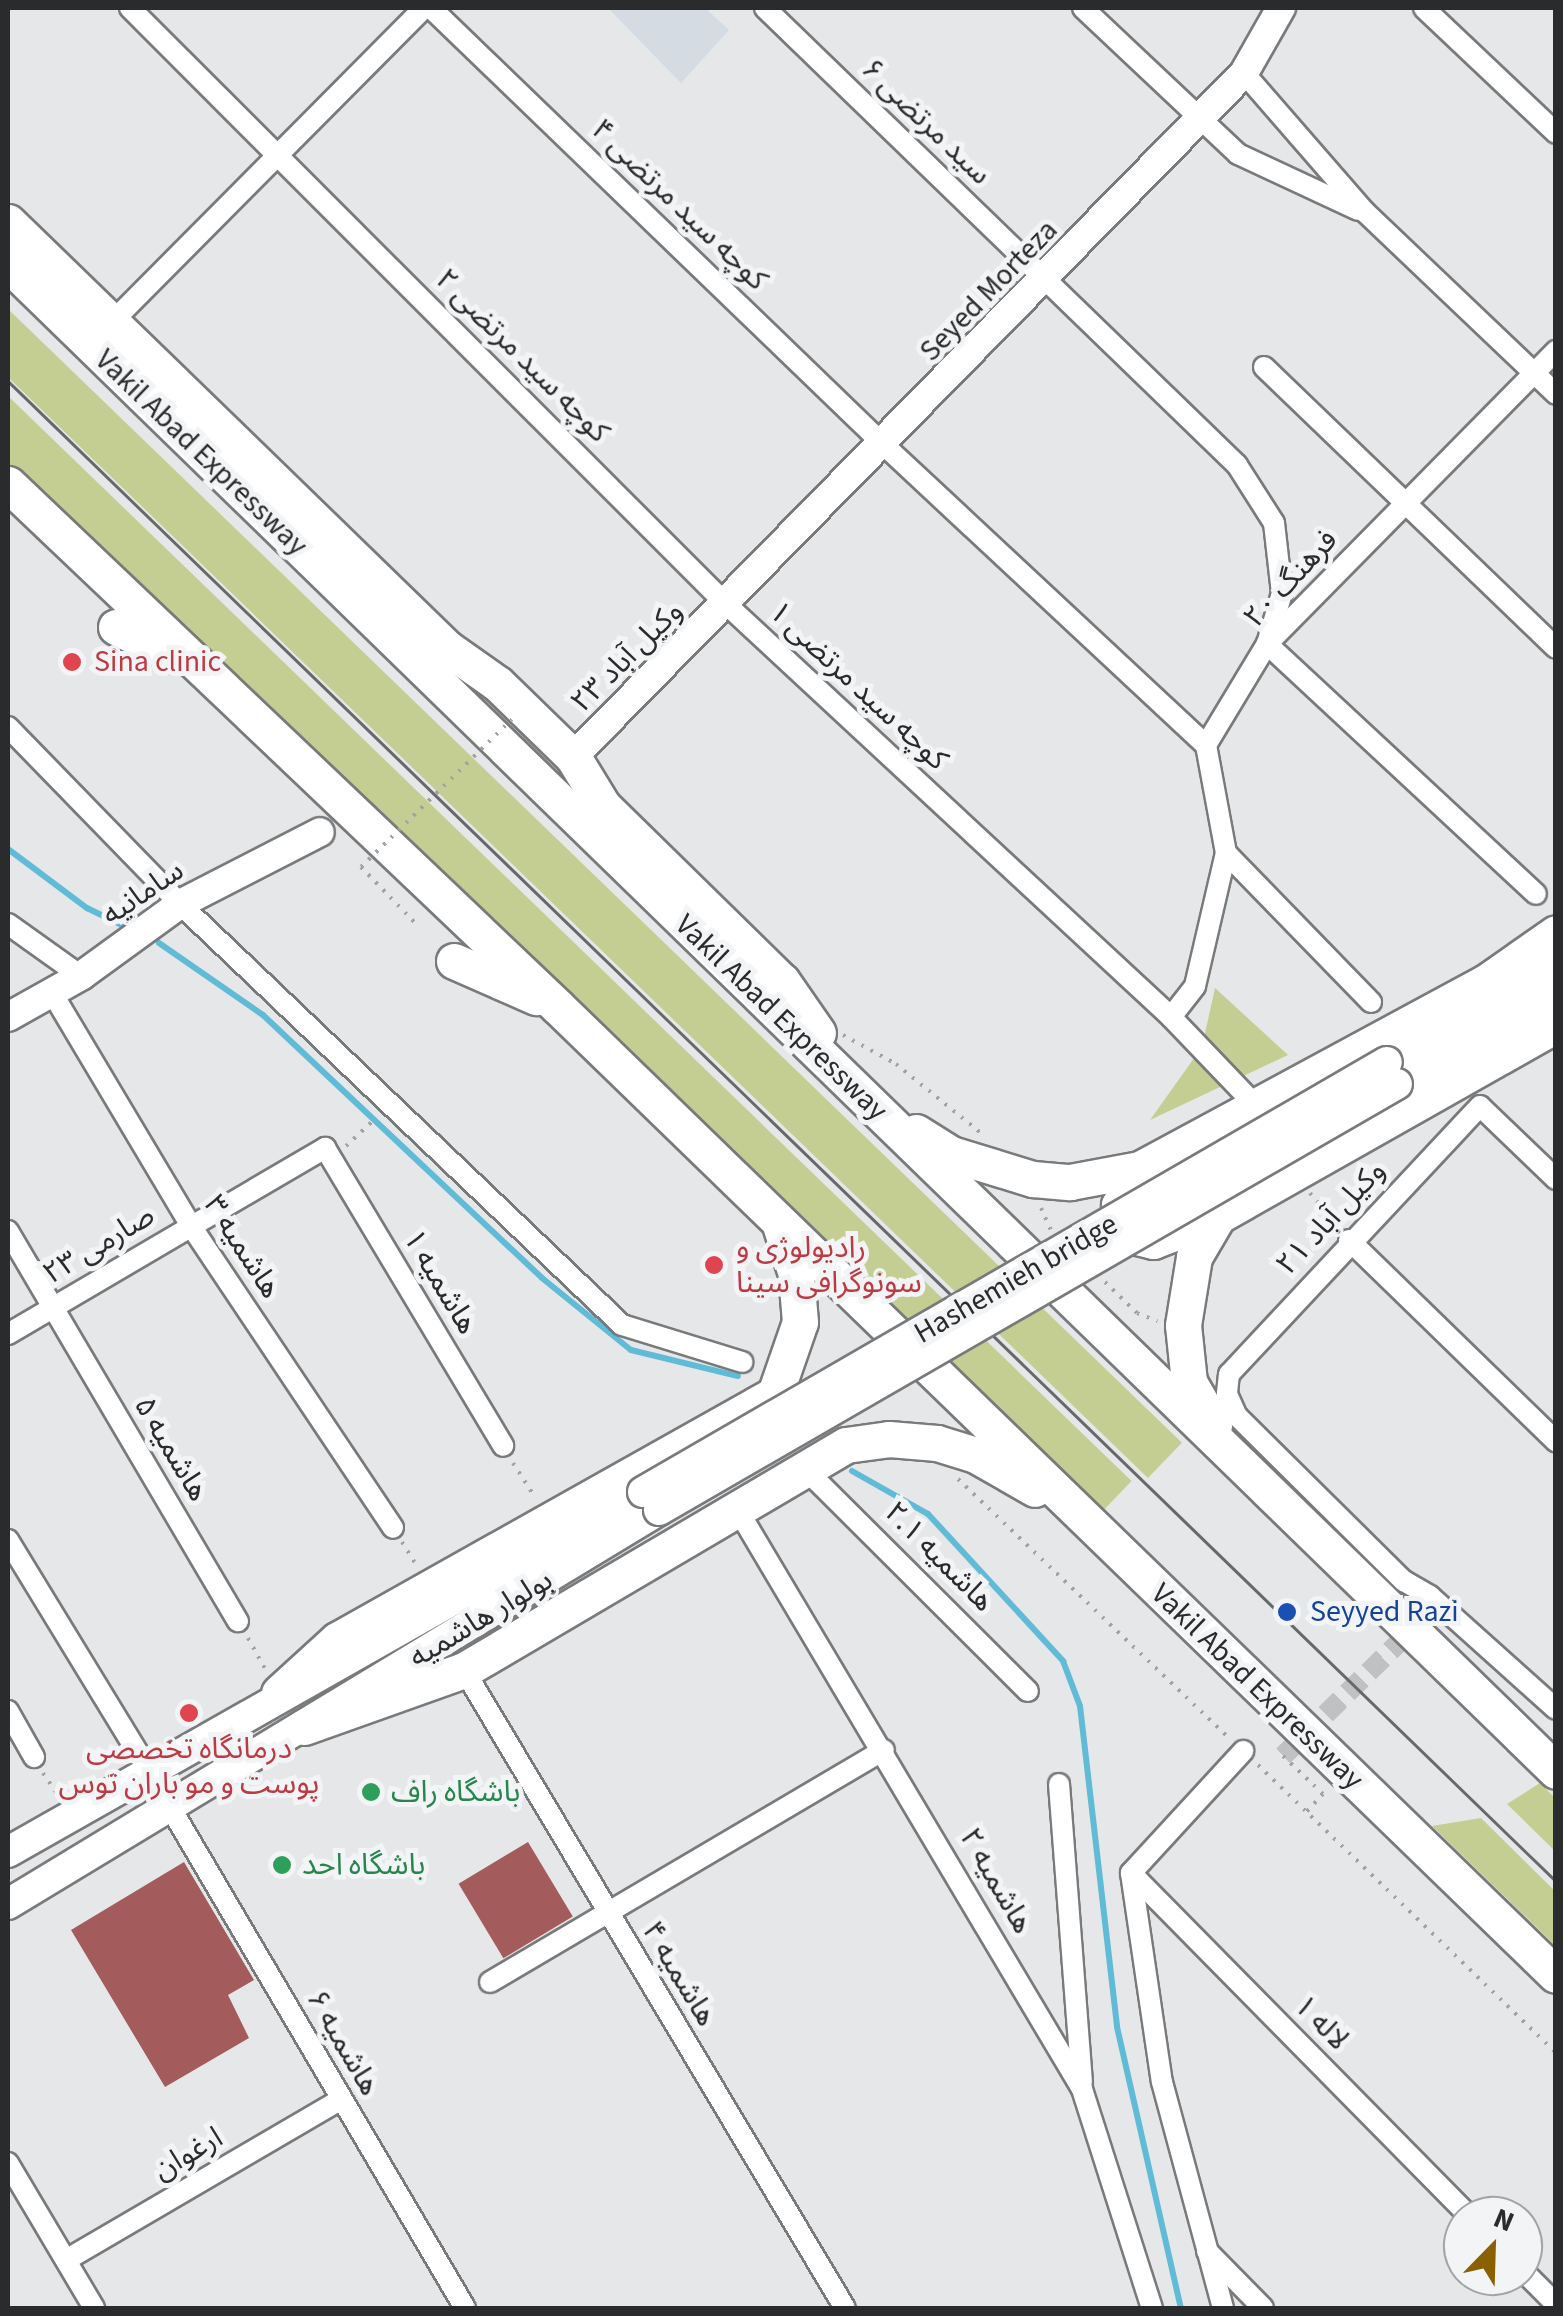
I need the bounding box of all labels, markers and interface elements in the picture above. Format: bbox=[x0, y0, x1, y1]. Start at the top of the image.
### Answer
street label: سید مرتضی ۶ bbox=[854, 51, 998, 193]
street label: کوچه سید مرتضی ۴ bbox=[583, 112, 775, 298]
street label: Seyed Morteza bbox=[913, 213, 1065, 369]
street label: کوچه سید مرتضی ۲ bbox=[428, 262, 616, 450]
street label: Vakil Abad Expressway bbox=[87, 342, 315, 564]
street label: فرهنگ ۲۰ bbox=[1237, 522, 1345, 636]
street label: ۲۳ وکیل آباد bbox=[564, 594, 690, 720]
street label: کوچه سید مرتضی ۱ bbox=[761, 594, 955, 778]
place label: Sina clinic bbox=[94, 644, 221, 680]
marker: Sina clinic bbox=[59, 649, 85, 675]
street label: سامانیه bbox=[95, 853, 191, 933]
street label: Vakil Abad Expressway bbox=[667, 907, 895, 1129]
street label: ۲۱ وکیل آباد bbox=[1269, 1153, 1393, 1283]
street label: هاشمیه ۳ bbox=[195, 1189, 289, 1305]
street label: صارمی ۲۳ bbox=[37, 1198, 161, 1292]
street label: Hashemieh bridge bbox=[908, 1206, 1124, 1352]
street label: هاشمیه ۱ bbox=[395, 1223, 485, 1341]
place label: رادیولوژی و سونوگرافی سینا bbox=[736, 1230, 922, 1300]
marker: رادیولوژی و سونوگرافی سینا bbox=[701, 1252, 727, 1278]
street label: هاشمیه ۵ bbox=[126, 1390, 216, 1508]
street label: هاشمیه ۲.۱ bbox=[877, 1495, 1001, 1619]
street label: بولوار هاشمیه bbox=[403, 1562, 559, 1676]
street label: Vakil Abad Expressway bbox=[1143, 1576, 1371, 1798]
place label: Seyyed Razi bbox=[1310, 1594, 1459, 1630]
marker: Seyyed Razi bbox=[1274, 1599, 1300, 1625]
marker: درمانگاه تخصصی پوست و مو باران توس bbox=[176, 1700, 202, 1726]
place label: درمانگاه تخصصی پوست و مو باران توس bbox=[59, 1731, 319, 1802]
place label: باشگاه راف bbox=[391, 1774, 520, 1810]
marker: باشگاه راف bbox=[360, 1781, 382, 1803]
street label: هاشمیه ۲ bbox=[951, 1822, 1041, 1940]
place label: باشگاه احد bbox=[302, 1847, 425, 1883]
marker: باشگاه احد bbox=[271, 1854, 293, 1876]
street label: هاشمیه ۴ bbox=[634, 1915, 724, 2033]
street label: هاشمیه ۶ bbox=[298, 1984, 388, 2102]
street label: لاله ۱ bbox=[1286, 1988, 1356, 2058]
street label: ارغوان bbox=[147, 2120, 229, 2188]
north arrow bbox=[1443, 2196, 1543, 2296]
text: N bbox=[1488, 2198, 1520, 2242]

